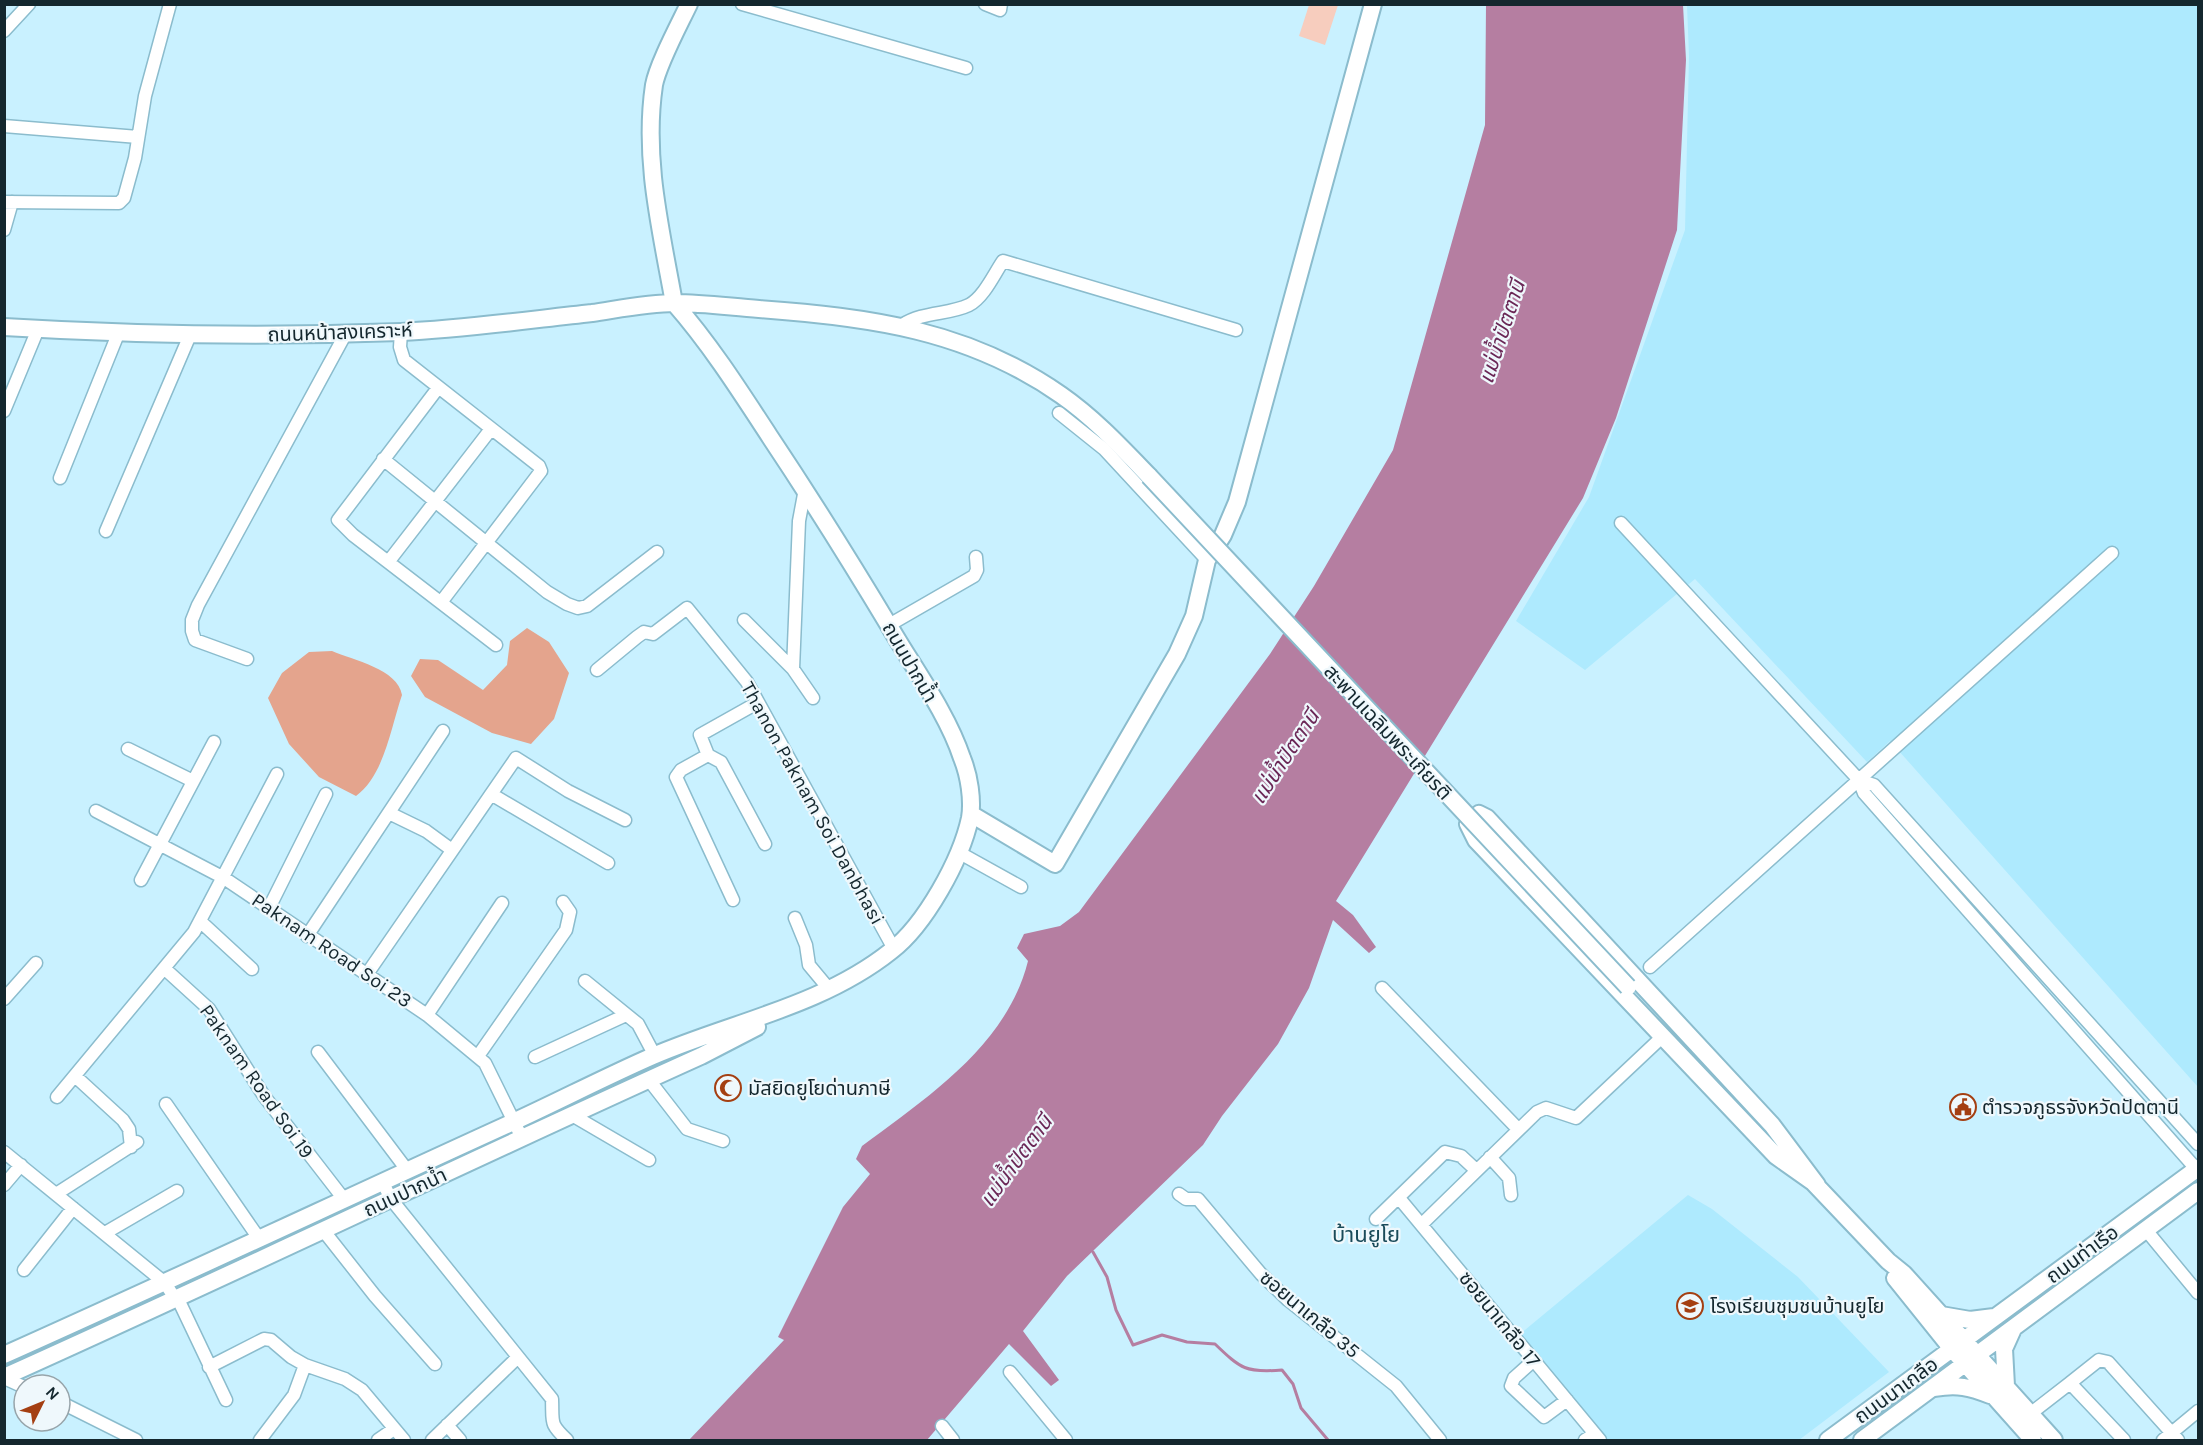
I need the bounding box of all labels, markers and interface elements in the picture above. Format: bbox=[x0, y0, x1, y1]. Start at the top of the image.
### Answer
water label: แม่น้ำปัตตานี bbox=[1471, 274, 1531, 387]
street label: ถนนหน้าสงเคราะห์ bbox=[267, 318, 413, 347]
street label: ถนนปากน้ำ bbox=[877, 616, 944, 707]
street label: สะพานเฉลิมพระเกียรติ bbox=[1319, 660, 1456, 805]
street label: Thanon Paknam Soi Danbhasi bbox=[736, 678, 889, 929]
water label: แม่น้ำปัตตานี bbox=[1243, 701, 1326, 808]
street label: Paknam Road Soi 23 bbox=[247, 888, 416, 1012]
street label: Paknam Road Soi 19 bbox=[195, 1000, 318, 1163]
mosque icon: มัสยิดยูโยด่านภาษี bbox=[713, 1073, 743, 1103]
place label: มัสยิดยูโยด่านภาษี bbox=[748, 1077, 891, 1101]
public building icon: ตำรวจภูธรจังหวัดปัตตานี bbox=[1948, 1092, 1978, 1122]
place label: ตำรวจภูธรจังหวัดปัตตานี bbox=[1982, 1096, 2179, 1120]
water label: แม่น้ำปัตตานี bbox=[972, 1106, 1059, 1211]
street label: ถนนปากน้ำ bbox=[359, 1160, 450, 1222]
street label: ถนนท่าเรือ bbox=[2042, 1220, 2123, 1288]
district label: บ้านยูโย bbox=[1332, 1222, 1400, 1248]
street label: ซอยนาเกลือ 35 bbox=[1255, 1266, 1364, 1363]
street label: ซอยนาเกลือ 17 bbox=[1454, 1267, 1546, 1372]
school or university icon: โรงเรียนชุมชนบ้านยูโย bbox=[1675, 1291, 1705, 1321]
place label: โรงเรียนชุมชนบ้านยูโย bbox=[1710, 1295, 1884, 1319]
street label: ถนนนาเกลือ bbox=[1850, 1352, 1943, 1428]
north arrow bbox=[12, 1373, 72, 1433]
text: N bbox=[42, 1382, 63, 1404]

